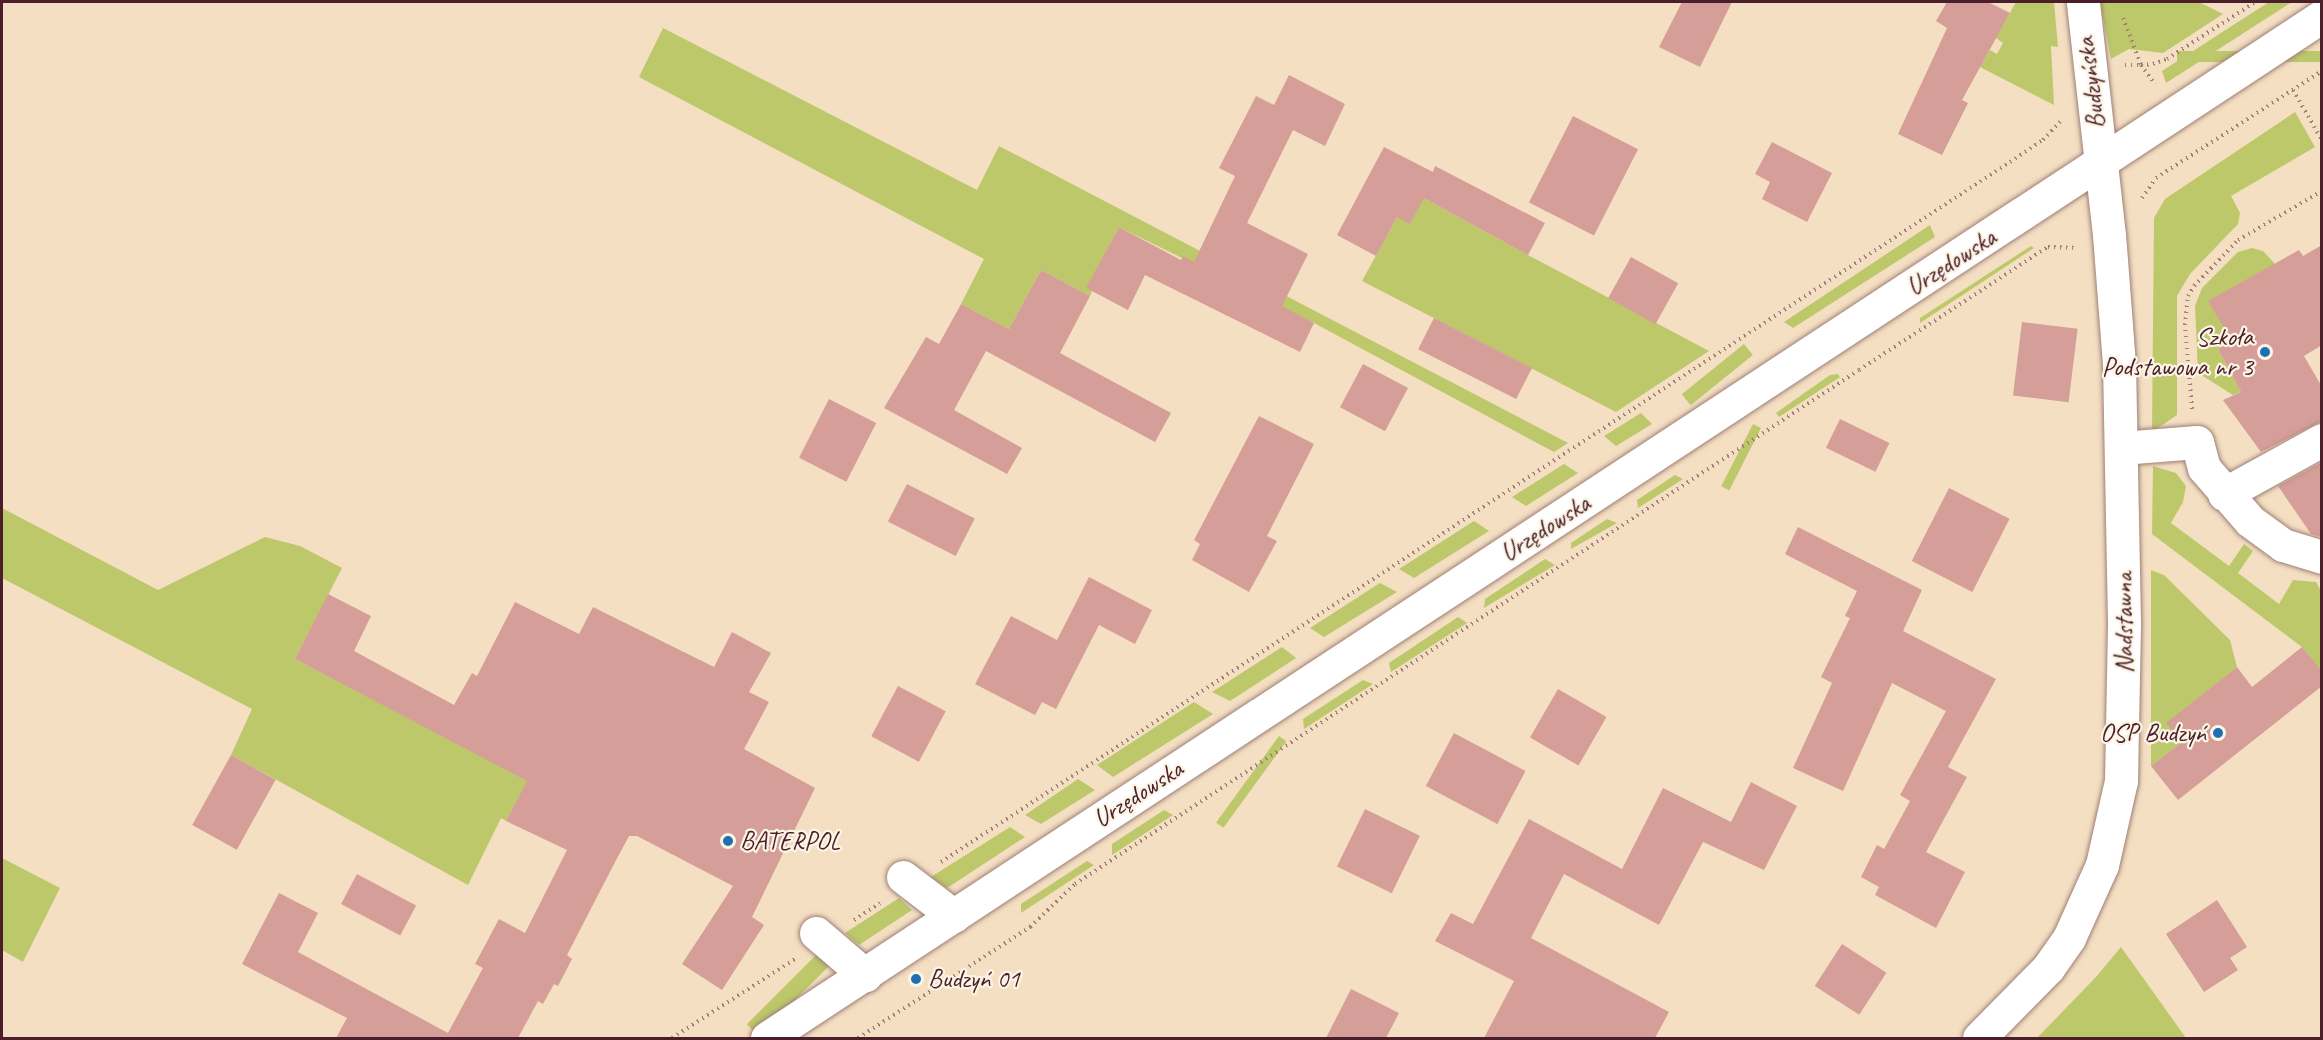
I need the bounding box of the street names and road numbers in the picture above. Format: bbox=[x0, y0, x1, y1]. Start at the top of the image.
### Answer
street label: Budzyńska bbox=[2070, 36, 2112, 130]
street label: Urzędowska bbox=[1900, 222, 2002, 302]
street label: Urzędowska bbox=[1494, 488, 1596, 568]
street label: Nadstawna bbox=[2108, 572, 2140, 674]
street label: Urzędowska bbox=[1087, 754, 1189, 834]

